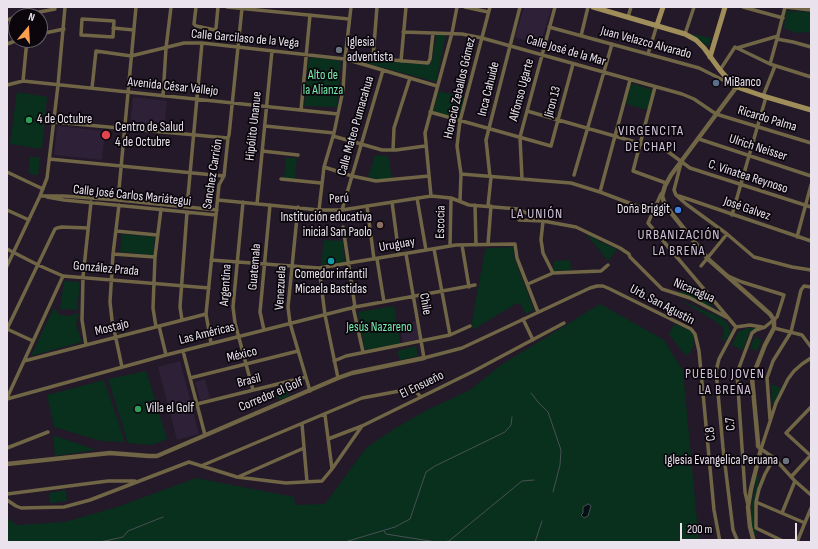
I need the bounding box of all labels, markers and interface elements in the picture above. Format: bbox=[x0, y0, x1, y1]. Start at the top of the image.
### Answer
north arrow bbox=[8, 8, 48, 48]
text: N bbox=[27, 10, 36, 24]
street label: Juan Velazco Alvarado bbox=[599, 23, 693, 63]
street label: Calle Garcilaso de la Vega bbox=[190, 27, 300, 51]
street label: Calle José de la Mar bbox=[524, 32, 608, 70]
place label: Iglesia adventista bbox=[347, 35, 393, 66]
street label: Horacio Zeballos Gómez bbox=[441, 36, 479, 140]
marker: Iglesia adventista bbox=[334, 45, 344, 55]
street label: Alfonso Ugarte bbox=[506, 57, 538, 123]
street label: Inca Cahuide bbox=[475, 60, 503, 118]
park label: Alto de la Alianza bbox=[303, 68, 343, 99]
street label: Avenida César Vallejo bbox=[127, 74, 219, 100]
street label: Calle Mateo Pumacahua bbox=[334, 74, 378, 178]
place label: MiBanco bbox=[724, 75, 761, 91]
marker: MiBanco bbox=[711, 78, 721, 88]
street label: Jiron 13 bbox=[541, 85, 565, 119]
street label: Hipólito Unanue bbox=[243, 91, 265, 161]
street label: Ricardo Palma bbox=[736, 103, 798, 135]
place label: 4 de Octubre bbox=[37, 112, 92, 128]
marker: 4 de Octubre bbox=[24, 115, 34, 125]
place label: Centro de Salud 4 de Octubre bbox=[115, 120, 184, 151]
district label: VIRGENCITA DE CHAPI bbox=[618, 123, 684, 156]
marker: Centro de Salud 4 de Octubre bbox=[100, 129, 112, 141]
street label: Ulrich Neisser bbox=[727, 131, 789, 165]
street label: Sanchez Carrión bbox=[200, 138, 226, 210]
street label: C. Vinatea Reynoso bbox=[706, 157, 790, 197]
street label: Calle José Carlos Mariátegui bbox=[72, 182, 192, 210]
street label: Perú bbox=[329, 191, 349, 207]
street label: José Galvez bbox=[721, 194, 773, 224]
place label: Doña Briggit bbox=[617, 202, 670, 218]
street label: Escocia bbox=[433, 205, 449, 239]
marker: Doña Briggit bbox=[673, 205, 683, 215]
district label: LA UNIÓN bbox=[511, 206, 563, 222]
place label: Institución educativa inicial San Paolo bbox=[280, 210, 372, 241]
marker: Institución educativa inicial San Paolo bbox=[375, 220, 385, 230]
district label: URBANIZACIÓN LA BREÑA bbox=[638, 227, 720, 260]
street label: Uruguay bbox=[378, 234, 416, 256]
street label: Guatemala bbox=[245, 243, 265, 291]
marker: Comedor infantil Micaela Bastidas bbox=[326, 256, 336, 266]
street label: González Prada bbox=[72, 258, 140, 280]
street label: Argentina bbox=[217, 263, 235, 307]
street label: Venezuela bbox=[272, 266, 290, 310]
place label: Comedor infantil Micaela Bastidas bbox=[295, 267, 367, 298]
street label: Nicaragua bbox=[671, 275, 717, 307]
street label: Urb. San Agustín bbox=[627, 281, 697, 329]
street label: Chile bbox=[415, 292, 435, 316]
street label: Mostajo bbox=[93, 316, 131, 340]
street label: Las Américas bbox=[178, 320, 236, 348]
park label: Jesús Nazareno bbox=[346, 320, 412, 336]
street label: México bbox=[225, 344, 259, 366]
district label: PUEBLO JOVEN LA BREÑA bbox=[685, 366, 765, 398]
street label: El Ensueño bbox=[397, 368, 447, 402]
street label: Brasil bbox=[236, 371, 262, 391]
street label: Corredor el Golf bbox=[236, 374, 306, 416]
place label: Villa el Golf bbox=[146, 401, 194, 417]
marker: Villa el Golf bbox=[133, 404, 143, 414]
street label: C.7 bbox=[723, 417, 739, 431]
street label: C.8 bbox=[702, 426, 720, 442]
place label: Iglesia Evangelica Peruana bbox=[665, 453, 778, 469]
marker: Iglesia Evangelica Peruana bbox=[781, 456, 791, 466]
scale bar bbox=[682, 515, 799, 541]
text: 200 m bbox=[687, 522, 712, 537]

